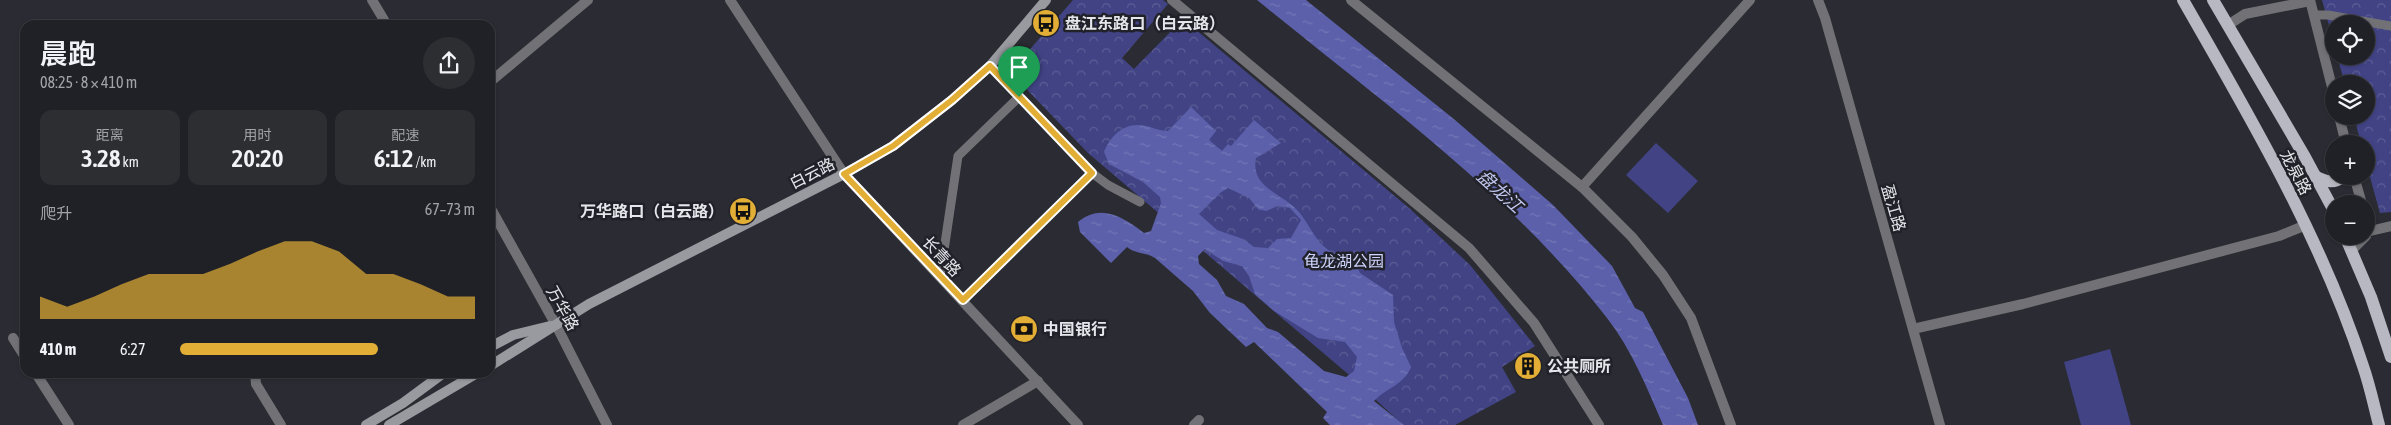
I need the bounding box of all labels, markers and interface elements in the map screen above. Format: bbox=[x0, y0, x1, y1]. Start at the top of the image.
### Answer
bus stop icon: 盘江东路口（白云路） bbox=[1031, 8, 1061, 38]
place label: 盘江东路口（白云路） bbox=[1065, 14, 1225, 32]
map controls bbox=[2325, 15, 2375, 245]
button: locate bbox=[2325, 15, 2375, 65]
button: share bbox=[423, 37, 475, 89]
text: 晨跑 bbox=[40, 38, 96, 70]
pin bbox=[998, 46, 1040, 97]
icon: arrive bbox=[1005, 53, 1033, 81]
text: 08:25 · 8 × 410 m bbox=[40, 73, 137, 91]
button: layers bbox=[2325, 75, 2375, 125]
text: 距离 bbox=[96, 127, 124, 143]
text: 用时 bbox=[243, 127, 271, 143]
text: 配速 bbox=[391, 127, 419, 143]
button: + bbox=[2325, 135, 2375, 185]
text: 3.28 bbox=[81, 144, 121, 172]
text: 20:20 bbox=[232, 144, 283, 172]
text: 6:12 bbox=[374, 144, 414, 172]
street label: 龙泉路 bbox=[2277, 147, 2315, 197]
text: km bbox=[121, 154, 139, 170]
text: /km bbox=[414, 154, 436, 170]
street label: 白云路 bbox=[787, 154, 837, 192]
water label: 盘龙江 bbox=[1473, 165, 1529, 218]
street label: 盈江路 bbox=[1879, 182, 1909, 234]
button: − bbox=[2325, 195, 2375, 245]
bus stop icon: 万华路口（白云路） bbox=[728, 196, 758, 226]
text: 67–73 m bbox=[425, 200, 475, 218]
place label: 万华路口（白云路） bbox=[580, 202, 724, 220]
text: 爬升 bbox=[40, 204, 72, 222]
street label: 长青路 bbox=[919, 232, 965, 280]
park label: 龟龙湖公园 bbox=[1304, 252, 1384, 270]
street label: 万华路 bbox=[543, 283, 583, 333]
bank icon: 中国银行 bbox=[1009, 314, 1039, 344]
place label: 中国银行 bbox=[1043, 320, 1107, 338]
text: 410 m bbox=[40, 340, 76, 358]
text: 6:27 bbox=[120, 340, 145, 358]
building icon: 公共厕所 bbox=[1513, 351, 1543, 381]
place label: 公共厕所 bbox=[1547, 357, 1611, 375]

